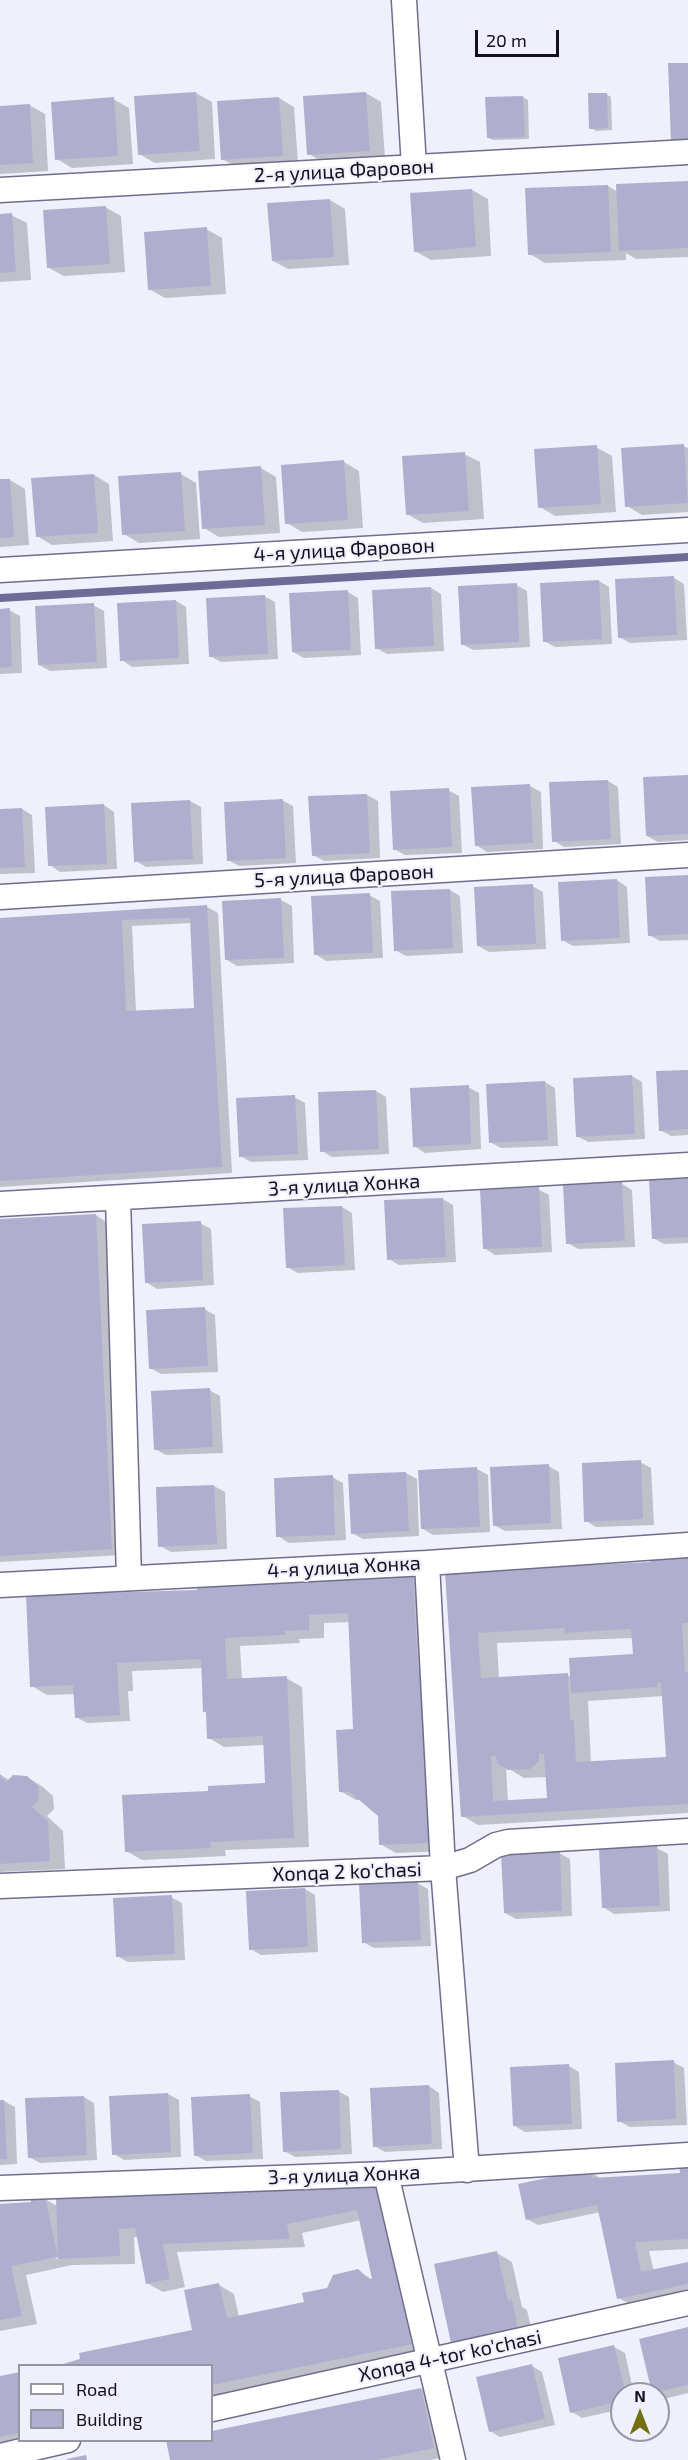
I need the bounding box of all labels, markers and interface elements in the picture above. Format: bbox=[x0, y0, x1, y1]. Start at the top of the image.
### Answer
scale bar bbox=[478, 18, 562, 56]
text: 20 m bbox=[486, 29, 527, 51]
street label: 2-я улица Фаровон bbox=[253, 154, 435, 188]
street label: 4-я улица Фаровон bbox=[253, 533, 435, 567]
street label: 5-я улица Фаровон bbox=[253, 859, 435, 893]
street label: 3-я улица Хонка bbox=[267, 1169, 421, 1201]
street label: 4-я улица Хонка bbox=[267, 1551, 421, 1583]
street label: Xonqa 2 ko'chasi bbox=[272, 1857, 422, 1887]
street label: 3-я улица Хонка bbox=[267, 2160, 421, 2190]
street label: Xonqa 4-tor ko'chasi bbox=[356, 2325, 544, 2387]
legend bbox=[18, 2364, 213, 2442]
text: Road bbox=[76, 2378, 117, 2400]
north arrow bbox=[610, 2382, 670, 2442]
text: N bbox=[634, 2386, 646, 2405]
text: Building bbox=[76, 2408, 143, 2430]

